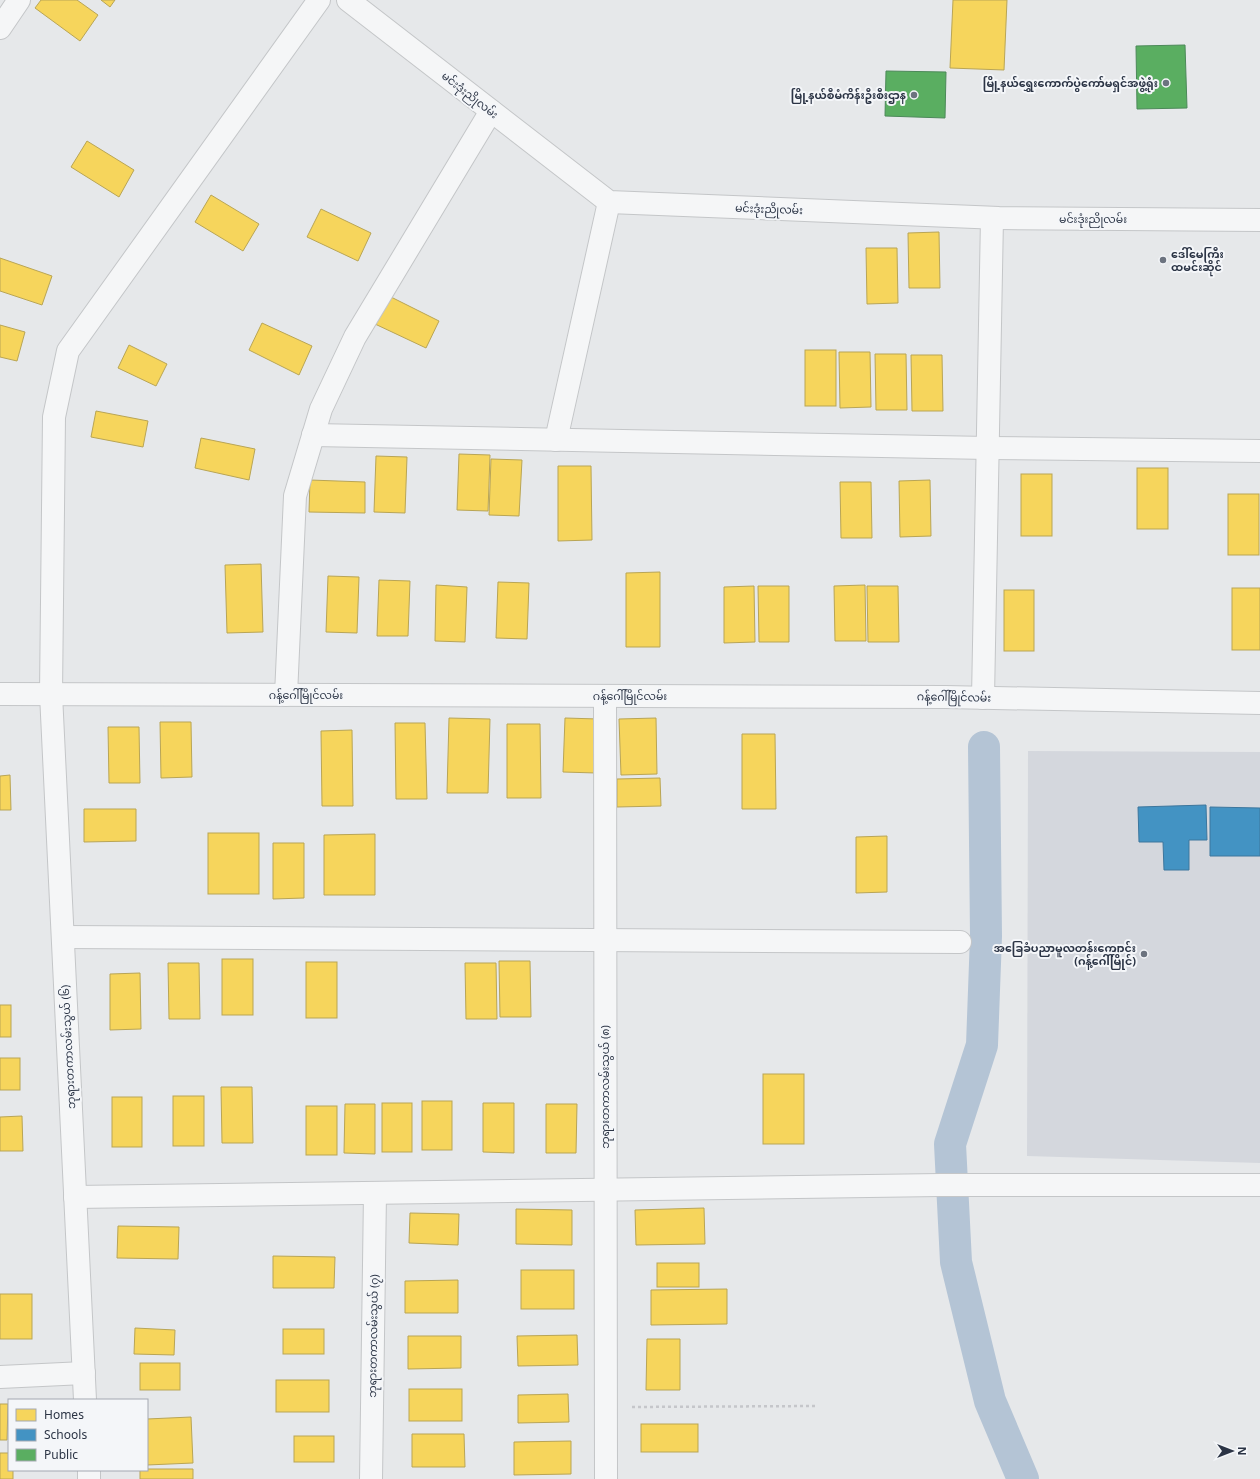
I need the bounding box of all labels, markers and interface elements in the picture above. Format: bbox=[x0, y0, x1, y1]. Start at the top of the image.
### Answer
street label: မင်းဒုံးညိုလမ်း bbox=[438, 68, 502, 123]
place label: မြို့နယ်ရွှေးကောက်ပွဲကော်မရှင်အဖွဲ့ရုံး bbox=[983, 75, 1158, 93]
marker: မြို့နယ်ရွှေးကောက်ပွဲကော်မရှင်အဖွဲ့ရုံး bbox=[1161, 78, 1171, 88]
place label: မြို့နယ်စီမံကိန်းဦးစီးဌာန bbox=[791, 87, 906, 104]
marker: မြို့နယ်စီမံကိန်းဦးစီးဌာန bbox=[909, 90, 919, 100]
street label: မင်းဒုံးညိုလမ်း bbox=[735, 200, 803, 219]
street label: မင်းဒုံးညိုလမ်း bbox=[1059, 211, 1127, 228]
place label: ဒေါ်မေကြီး ထမင်းဆိုင် bbox=[1171, 246, 1224, 277]
marker: ဒေါ်မေကြီး ထမင်းဆိုင် bbox=[1158, 255, 1168, 265]
street label: ဂန့်ဂေါ်မြိုင်လမ်း bbox=[269, 687, 343, 704]
street label: ဂန့်ဂေါ်မြိုင်လမ်း bbox=[593, 688, 667, 705]
street label: ဂန့်ဂေါ်မြိုင်လမ်း bbox=[917, 688, 991, 707]
place label: အခြေခံပညာမူလတန်းကျောင်း (ဂန့်ဂေါ်မြိုင်) bbox=[994, 940, 1136, 970]
marker: အခြေခံပညာမူလတန်းကျောင်း (ဂန့်ဂေါ်မြိုင်) bbox=[1139, 949, 1149, 959]
street label: ဘုရားတကာလမ်းသွယ် (၆) bbox=[57, 984, 80, 1109]
street label: ဘုရားတကာလမ်းသွယ် (၈) bbox=[597, 1025, 614, 1149]
street label: ဘုရားတကာလမ်းသွယ် (၇) bbox=[364, 1274, 383, 1398]
legend bbox=[8, 1399, 148, 1471]
text: Homes bbox=[44, 1406, 84, 1423]
text: Schools bbox=[44, 1426, 87, 1443]
north arrow bbox=[1212, 1431, 1252, 1471]
text: Public bbox=[44, 1446, 78, 1463]
text: N bbox=[1235, 1447, 1250, 1455]

